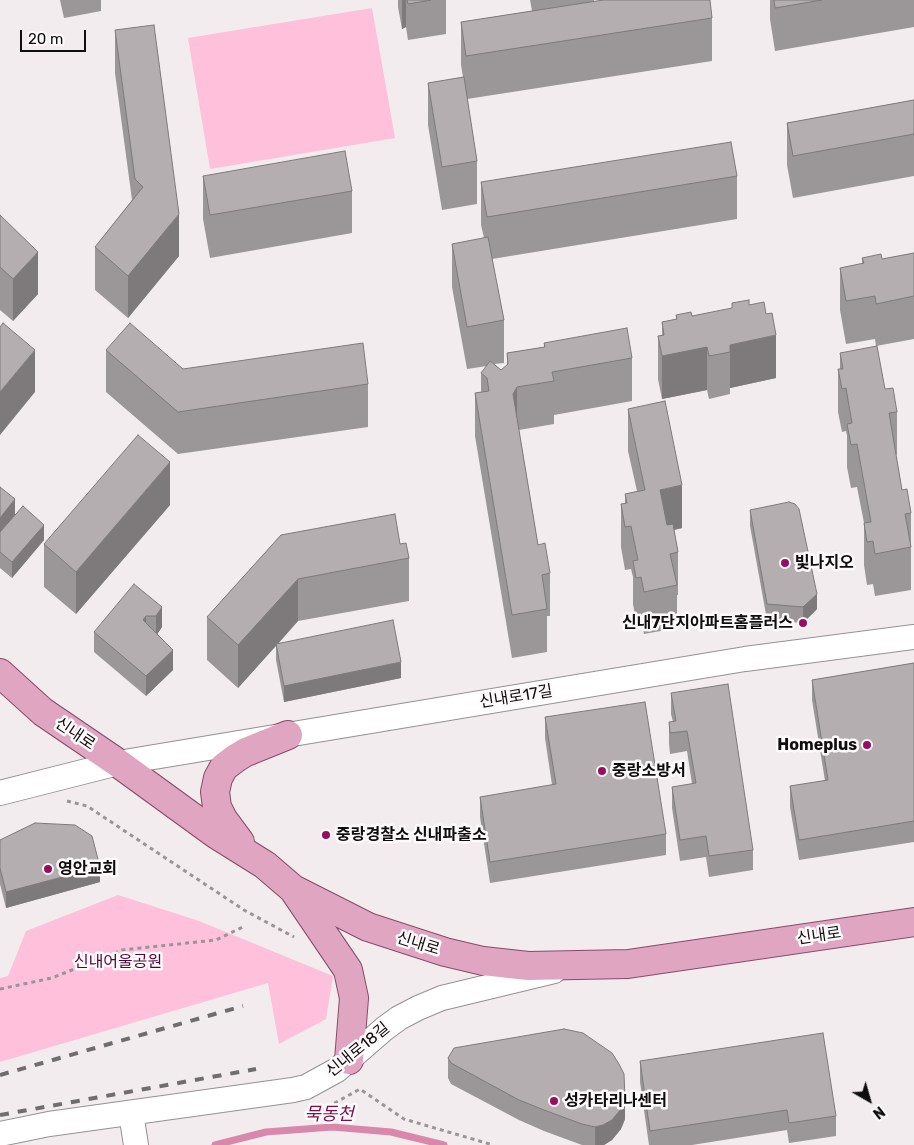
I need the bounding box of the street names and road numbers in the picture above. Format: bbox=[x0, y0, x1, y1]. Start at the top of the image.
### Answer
street label: 신내로17길 bbox=[478, 682, 554, 712]
street label: 신내로 bbox=[51, 714, 99, 754]
street label: 신내로 bbox=[796, 923, 842, 949]
street label: 신내로 bbox=[394, 928, 442, 960]
street label: 신내로18길 bbox=[322, 1019, 394, 1081]

